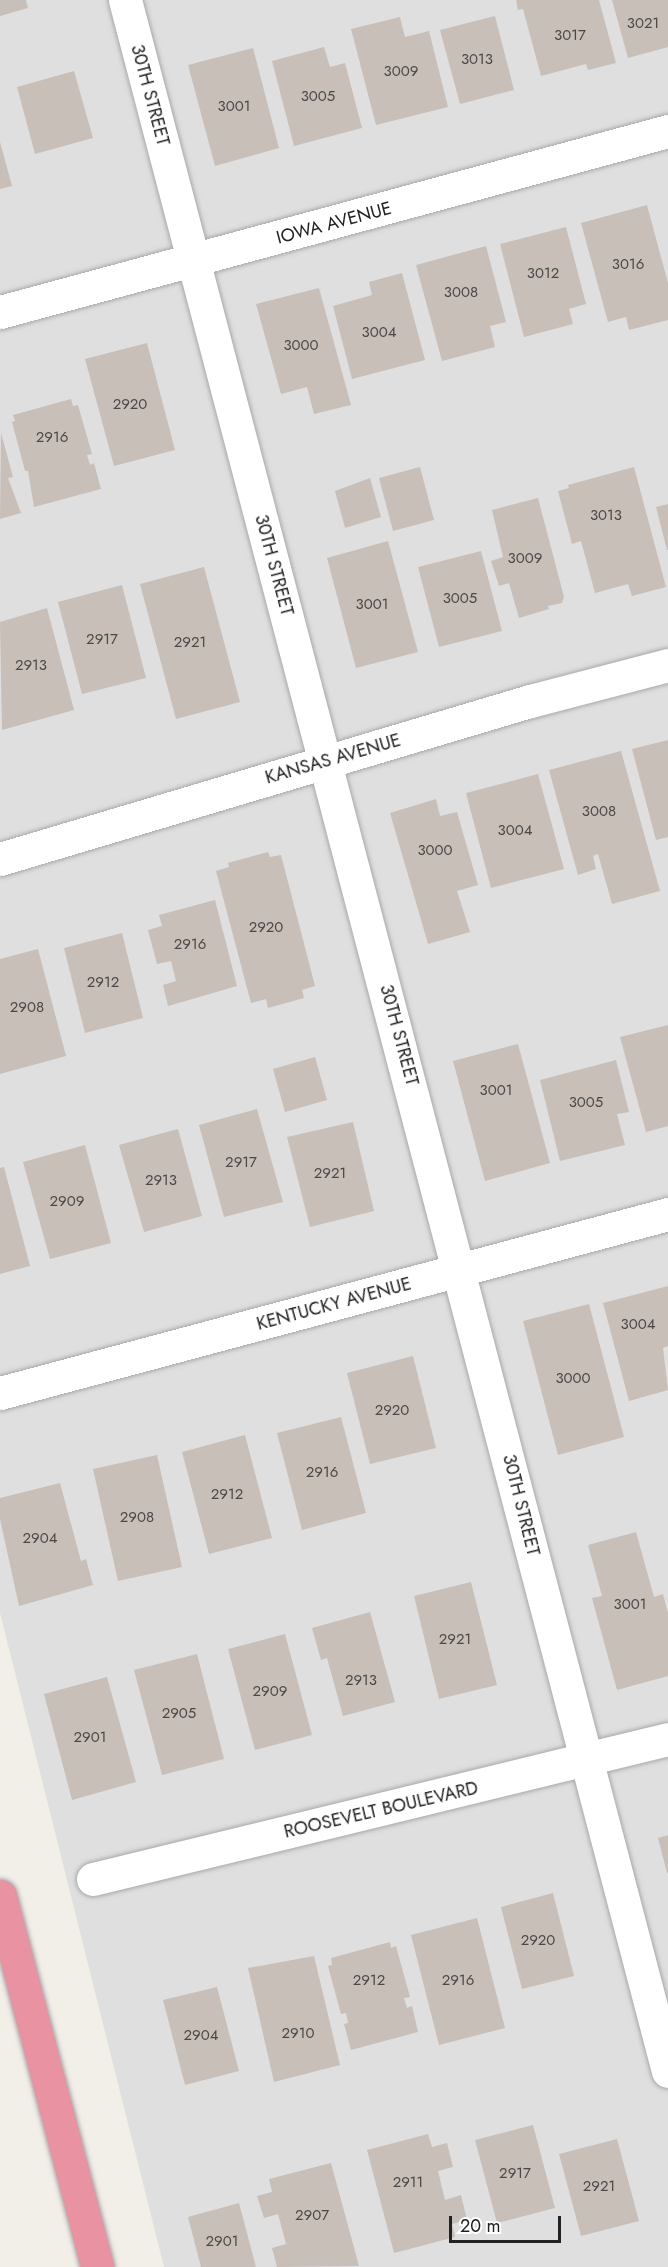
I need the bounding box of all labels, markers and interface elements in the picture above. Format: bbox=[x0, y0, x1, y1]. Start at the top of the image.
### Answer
house number: 3021 bbox=[627, 15, 659, 33]
house number: 3017 bbox=[554, 27, 586, 45]
street label: 30TH STREET bbox=[126, 42, 174, 148]
house number: 3013 bbox=[461, 51, 493, 69]
house number: 3009 bbox=[384, 63, 418, 81]
house number: 3005 bbox=[301, 88, 335, 106]
house number: 3001 bbox=[218, 98, 250, 116]
street label: IOWA AVENUE bbox=[274, 197, 394, 249]
house number: 3016 bbox=[612, 256, 644, 274]
house number: 3012 bbox=[527, 265, 559, 283]
house number: 3008 bbox=[444, 284, 478, 302]
house number: 3004 bbox=[362, 324, 396, 342]
house number: 3000 bbox=[283, 337, 319, 355]
house number: 2920 bbox=[113, 396, 147, 414]
house number: 2916 bbox=[36, 429, 68, 447]
house number: 3013 bbox=[590, 507, 622, 525]
street label: 30TH STREET bbox=[250, 512, 298, 618]
house number: 3009 bbox=[508, 550, 542, 568]
house number: 3005 bbox=[443, 590, 477, 608]
house number: 3001 bbox=[356, 596, 388, 614]
house number: 2917 bbox=[86, 631, 118, 649]
house number: 2921 bbox=[174, 634, 206, 652]
house number: 2913 bbox=[15, 657, 47, 675]
street label: KANSAS AVENUE bbox=[263, 729, 403, 789]
house number: 3008 bbox=[582, 803, 616, 821]
house number: 3004 bbox=[498, 822, 532, 840]
house number: 3000 bbox=[417, 842, 453, 860]
house number: 2920 bbox=[249, 919, 283, 937]
house number: 2916 bbox=[174, 936, 206, 954]
house number: 2912 bbox=[87, 974, 119, 992]
street label: 30TH STREET bbox=[375, 982, 423, 1088]
house number: 2908 bbox=[10, 999, 44, 1017]
house number: 3001 bbox=[480, 1082, 512, 1100]
house number: 3005 bbox=[569, 1094, 603, 1112]
house number: 2917 bbox=[225, 1154, 257, 1172]
house number: 2921 bbox=[314, 1165, 346, 1183]
house number: 2913 bbox=[145, 1172, 177, 1190]
house number: 2909 bbox=[50, 1193, 84, 1211]
street label: KENTUCKY AVENUE bbox=[254, 1273, 414, 1335]
house number: 3004 bbox=[621, 1316, 655, 1334]
house number: 3000 bbox=[555, 1370, 591, 1388]
house number: 2920 bbox=[375, 1402, 409, 1420]
street label: 30TH STREET bbox=[498, 1452, 544, 1558]
house number: 2916 bbox=[306, 1464, 338, 1482]
house number: 2912 bbox=[211, 1486, 243, 1504]
house number: 2908 bbox=[120, 1509, 154, 1527]
house number: 2904 bbox=[23, 1530, 57, 1548]
house number: 3001 bbox=[614, 1596, 646, 1614]
house number: 2921 bbox=[439, 1631, 471, 1649]
house number: 2913 bbox=[345, 1672, 377, 1690]
house number: 2909 bbox=[253, 1683, 287, 1701]
house number: 2905 bbox=[162, 1705, 196, 1723]
house number: 2901 bbox=[74, 1729, 106, 1747]
street label: ROOSEVELT BOULEVARD bbox=[282, 1777, 480, 1843]
house number: 2920 bbox=[521, 1932, 555, 1950]
house number: 2912 bbox=[353, 1972, 385, 1990]
house number: 2916 bbox=[442, 1972, 474, 1990]
house number: 2910 bbox=[282, 2025, 314, 2043]
house number: 2904 bbox=[184, 2027, 218, 2045]
house number: 2917 bbox=[499, 2165, 531, 2183]
house number: 2911 bbox=[393, 2174, 423, 2192]
house number: 2921 bbox=[583, 2178, 615, 2196]
scale bar bbox=[452, 2204, 564, 2242]
house number: 2907 bbox=[295, 2207, 329, 2225]
text: 20 m bbox=[460, 2213, 500, 2239]
house number: 2901 bbox=[206, 2233, 238, 2251]

